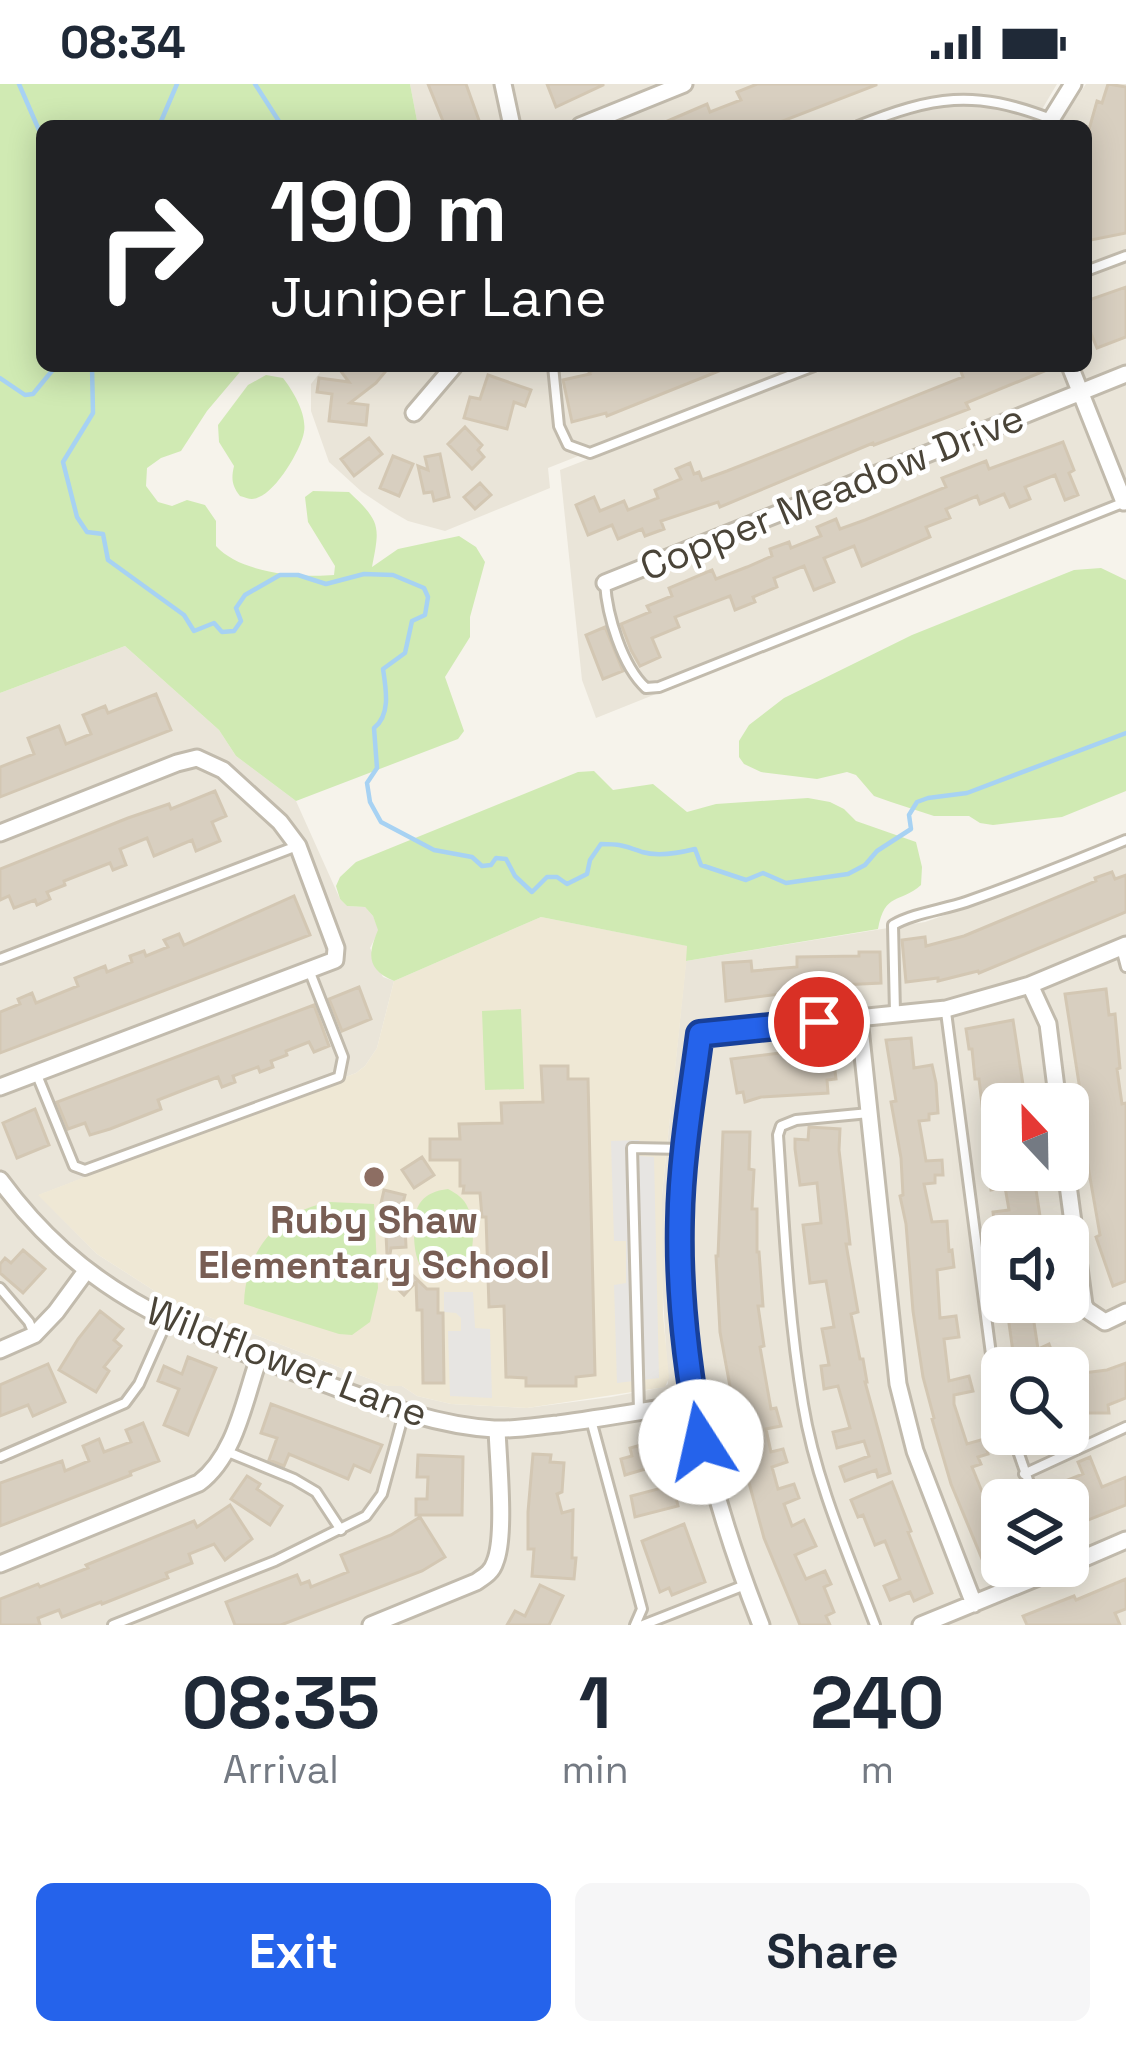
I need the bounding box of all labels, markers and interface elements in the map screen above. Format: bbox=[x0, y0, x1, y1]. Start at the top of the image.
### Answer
text: 08:34 bbox=[60, 14, 186, 71]
text: 190 m bbox=[270, 158, 507, 266]
icon: right bbox=[72, 168, 228, 324]
text: Juniper Lane bbox=[270, 263, 607, 332]
street label: Copper Meadow Drive bbox=[633, 393, 1031, 591]
pin bbox=[768, 971, 870, 1073]
icon: arrive bbox=[786, 989, 852, 1055]
north arrow bbox=[981, 1083, 1089, 1191]
map controls bbox=[981, 1083, 1089, 1587]
marker: Ruby Shaw Elementary School bbox=[361, 1164, 387, 1190]
place label: Ruby Shaw Elementary School bbox=[198, 1195, 550, 1289]
button: sound bbox=[981, 1215, 1089, 1323]
street label: Wildflower Lane bbox=[139, 1286, 435, 1438]
button: search bbox=[981, 1347, 1089, 1455]
position arrow bbox=[638, 1379, 764, 1505]
button: layers bbox=[981, 1479, 1089, 1587]
text: 08:35 bbox=[182, 1657, 380, 1749]
text: 1 bbox=[579, 1657, 611, 1749]
text: 240 bbox=[810, 1657, 944, 1749]
text: Arrival bbox=[223, 1745, 339, 1794]
text: min bbox=[562, 1745, 629, 1794]
text: m bbox=[861, 1745, 894, 1794]
button: Exit bbox=[36, 1883, 551, 2021]
button: Share bbox=[575, 1883, 1090, 2021]

